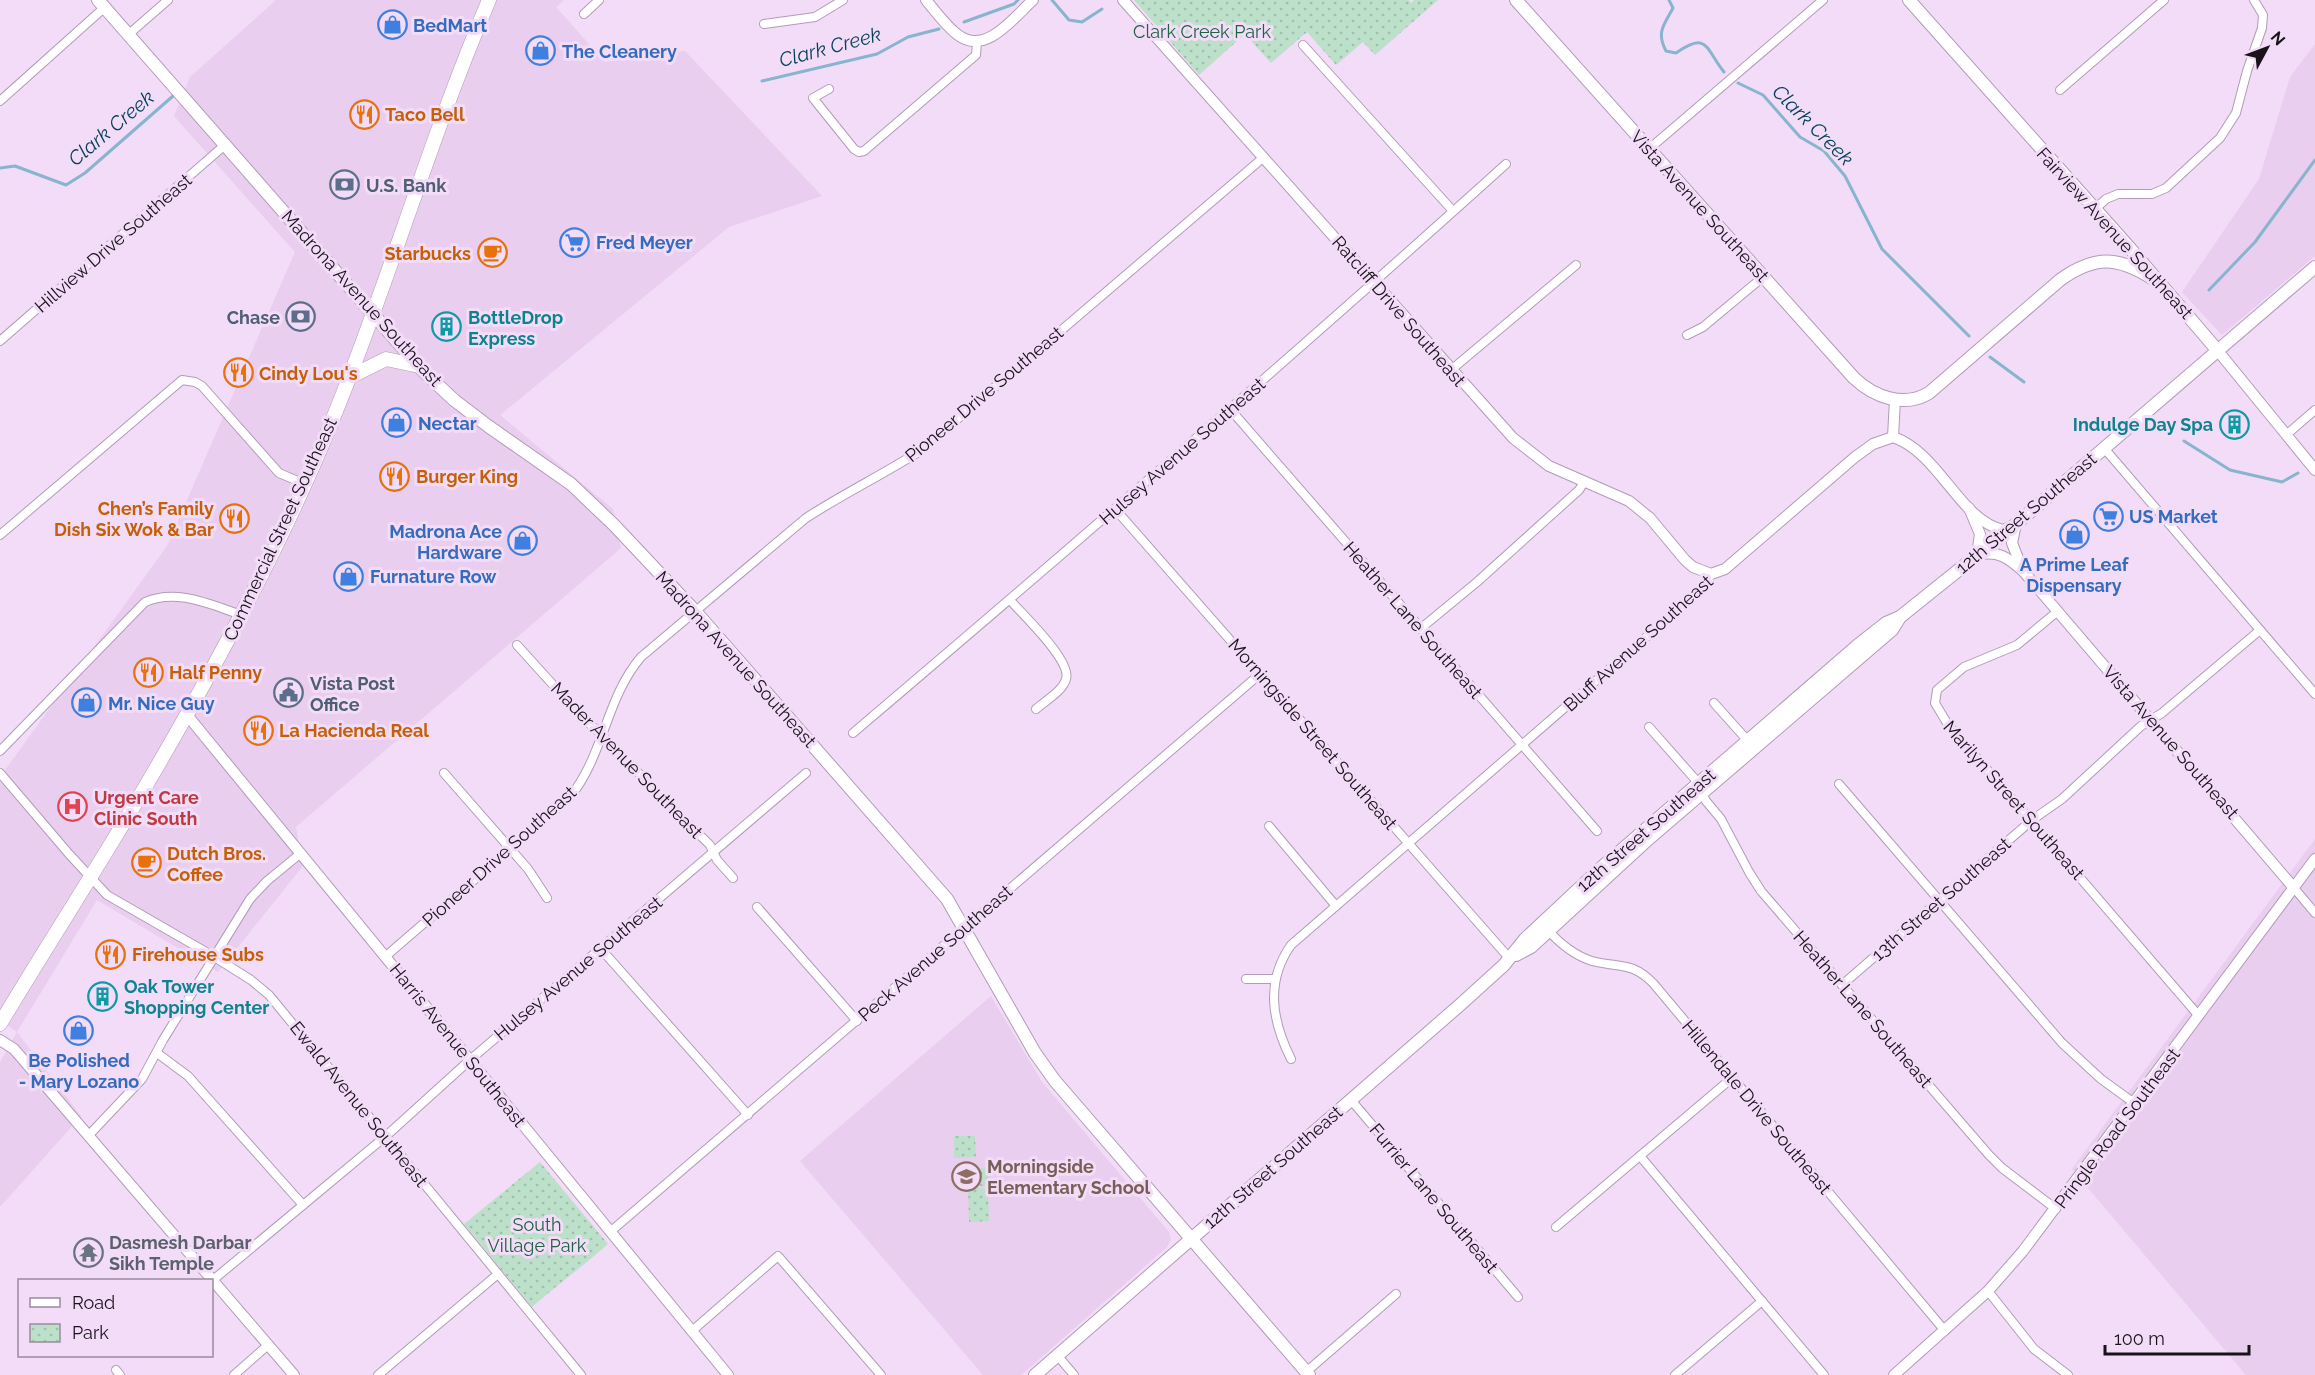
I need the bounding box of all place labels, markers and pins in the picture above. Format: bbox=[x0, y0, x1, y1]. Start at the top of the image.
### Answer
shop icon: BedMart bbox=[376, 9, 408, 41]
place label: BedMart bbox=[413, 15, 487, 36]
shop icon: The Cleanery bbox=[525, 35, 557, 67]
place label: The Cleanery bbox=[562, 41, 677, 62]
restaurant icon: Taco Bell bbox=[348, 98, 380, 130]
place label: Taco Bell bbox=[385, 104, 465, 125]
bank icon: U.S. Bank bbox=[329, 169, 361, 201]
place label: U.S. Bank bbox=[366, 175, 447, 196]
supermarket icon: Fred Meyer bbox=[559, 226, 591, 258]
place label: Fred Meyer bbox=[596, 232, 693, 253]
cafe icon: Starbucks bbox=[476, 237, 508, 269]
place label: Starbucks bbox=[384, 243, 471, 264]
bank icon: Chase bbox=[285, 301, 317, 333]
place label: Chase bbox=[227, 307, 280, 328]
place label: BottleDrop Express bbox=[468, 307, 563, 349]
building icon: BottleDrop Express bbox=[431, 311, 463, 343]
restaurant icon: Cindy Lou's bbox=[222, 357, 254, 389]
place label: Cindy Lou's bbox=[259, 363, 358, 384]
shop icon: Nectar bbox=[381, 407, 413, 439]
building icon: Indulge Day Spa bbox=[2218, 408, 2250, 440]
place label: Nectar bbox=[418, 413, 477, 434]
place label: Indulge Day Spa bbox=[2073, 414, 2213, 435]
restaurant icon: Burger King bbox=[379, 460, 411, 492]
place label: Burger King bbox=[416, 466, 518, 487]
place label: Chen’s Family Dish Six Wok & Bar bbox=[54, 498, 214, 540]
supermarket icon: US Market bbox=[2092, 500, 2124, 532]
restaurant icon: Chen’s Family Dish Six Wok & Bar bbox=[219, 502, 251, 534]
place label: US Market bbox=[2129, 506, 2218, 527]
shop icon: A Prime Leaf Dispensary bbox=[2058, 519, 2090, 551]
place label: Madrona Ace Hardware bbox=[389, 521, 502, 563]
shop icon: Madrona Ace Hardware bbox=[507, 525, 539, 557]
place label: A Prime Leaf Dispensary bbox=[2020, 554, 2130, 596]
shop icon: Furnature Row bbox=[333, 560, 365, 592]
place label: Furnature Row bbox=[370, 566, 497, 587]
restaurant icon: Half Penny bbox=[132, 656, 164, 688]
place label: Half Penny bbox=[169, 662, 262, 683]
place label: Vista Post Office bbox=[310, 673, 395, 715]
public building icon: Vista Post Office bbox=[273, 677, 305, 709]
shop icon: Mr. Nice Guy bbox=[71, 687, 103, 719]
place label: Mr. Nice Guy bbox=[108, 693, 215, 714]
restaurant icon: La Hacienda Real bbox=[242, 714, 274, 746]
place label: La Hacienda Real bbox=[279, 720, 429, 741]
place label: Urgent Care Clinic South bbox=[94, 787, 199, 829]
hospital icon: Urgent Care Clinic South bbox=[57, 791, 89, 823]
place label: Dutch Bros. Coffee bbox=[167, 843, 266, 885]
cafe icon: Dutch Bros. Coffee bbox=[130, 847, 162, 879]
restaurant icon: Firehouse Subs bbox=[95, 938, 127, 970]
place label: Firehouse Subs bbox=[132, 944, 264, 965]
place label: Oak Tower Shopping Center bbox=[124, 976, 269, 1018]
building icon: Oak Tower Shopping Center bbox=[87, 980, 119, 1012]
shop icon: Be Polished - Mary Lozano bbox=[63, 1015, 95, 1047]
place label: Be Polished - Mary Lozano bbox=[19, 1050, 139, 1092]
place label: Morningside Elementary School bbox=[987, 1156, 1151, 1198]
school or university icon: Morningside Elementary School bbox=[950, 1160, 982, 1192]
place label: Dasmesh Darbar Sikh Temple bbox=[109, 1232, 251, 1274]
temple icon: Dasmesh Darbar Sikh Temple bbox=[72, 1236, 104, 1268]

